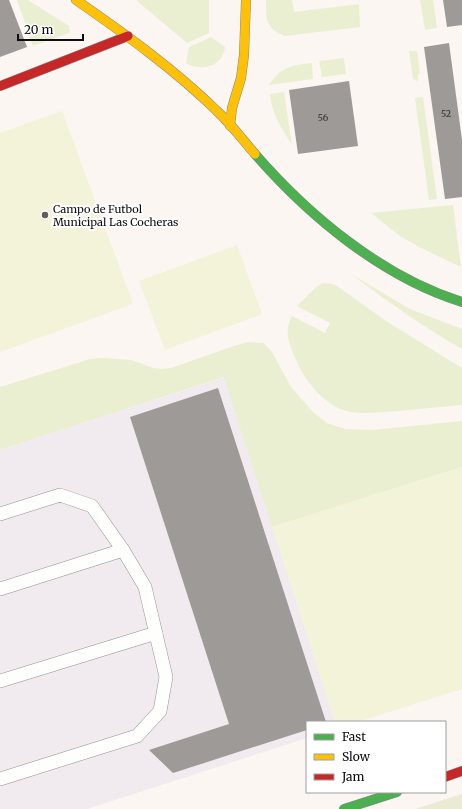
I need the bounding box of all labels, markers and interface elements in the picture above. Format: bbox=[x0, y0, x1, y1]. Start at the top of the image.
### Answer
scale bar bbox=[18, 16, 83, 42]
text: 20 m bbox=[24, 22, 53, 37]
house number: 52 bbox=[441, 108, 451, 119]
house number: 56 bbox=[318, 112, 329, 123]
place label: Campo de Futbol Municipal Las Cocheras bbox=[53, 202, 179, 229]
marker: Campo de Futbol Municipal Las Cocheras bbox=[40, 210, 50, 220]
legend bbox=[306, 721, 446, 793]
text: Fast bbox=[342, 729, 366, 744]
text: Slow bbox=[342, 749, 371, 764]
text: Jam bbox=[341, 769, 365, 784]

